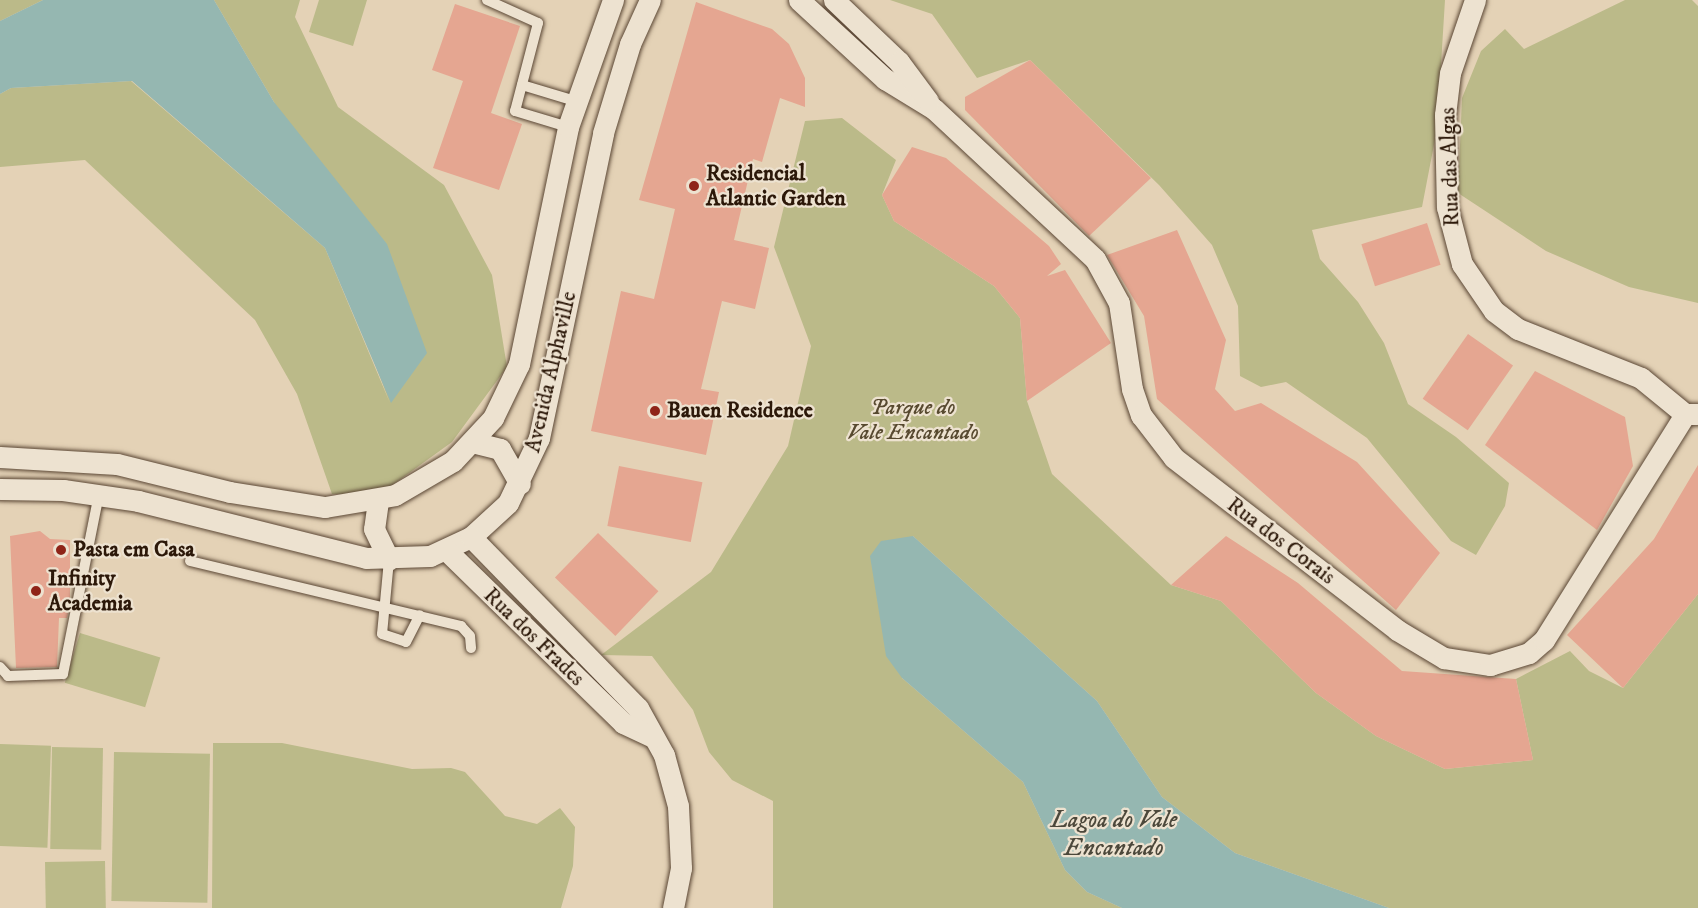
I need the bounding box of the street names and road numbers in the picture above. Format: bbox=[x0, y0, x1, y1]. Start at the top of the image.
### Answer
street label: Rua das Algas bbox=[1435, 107, 1465, 227]
street label: Avenida Alphaville bbox=[520, 289, 582, 455]
street label: Rua dos Corais bbox=[1222, 492, 1340, 590]
street label: Rua dos Frades bbox=[478, 582, 590, 692]

